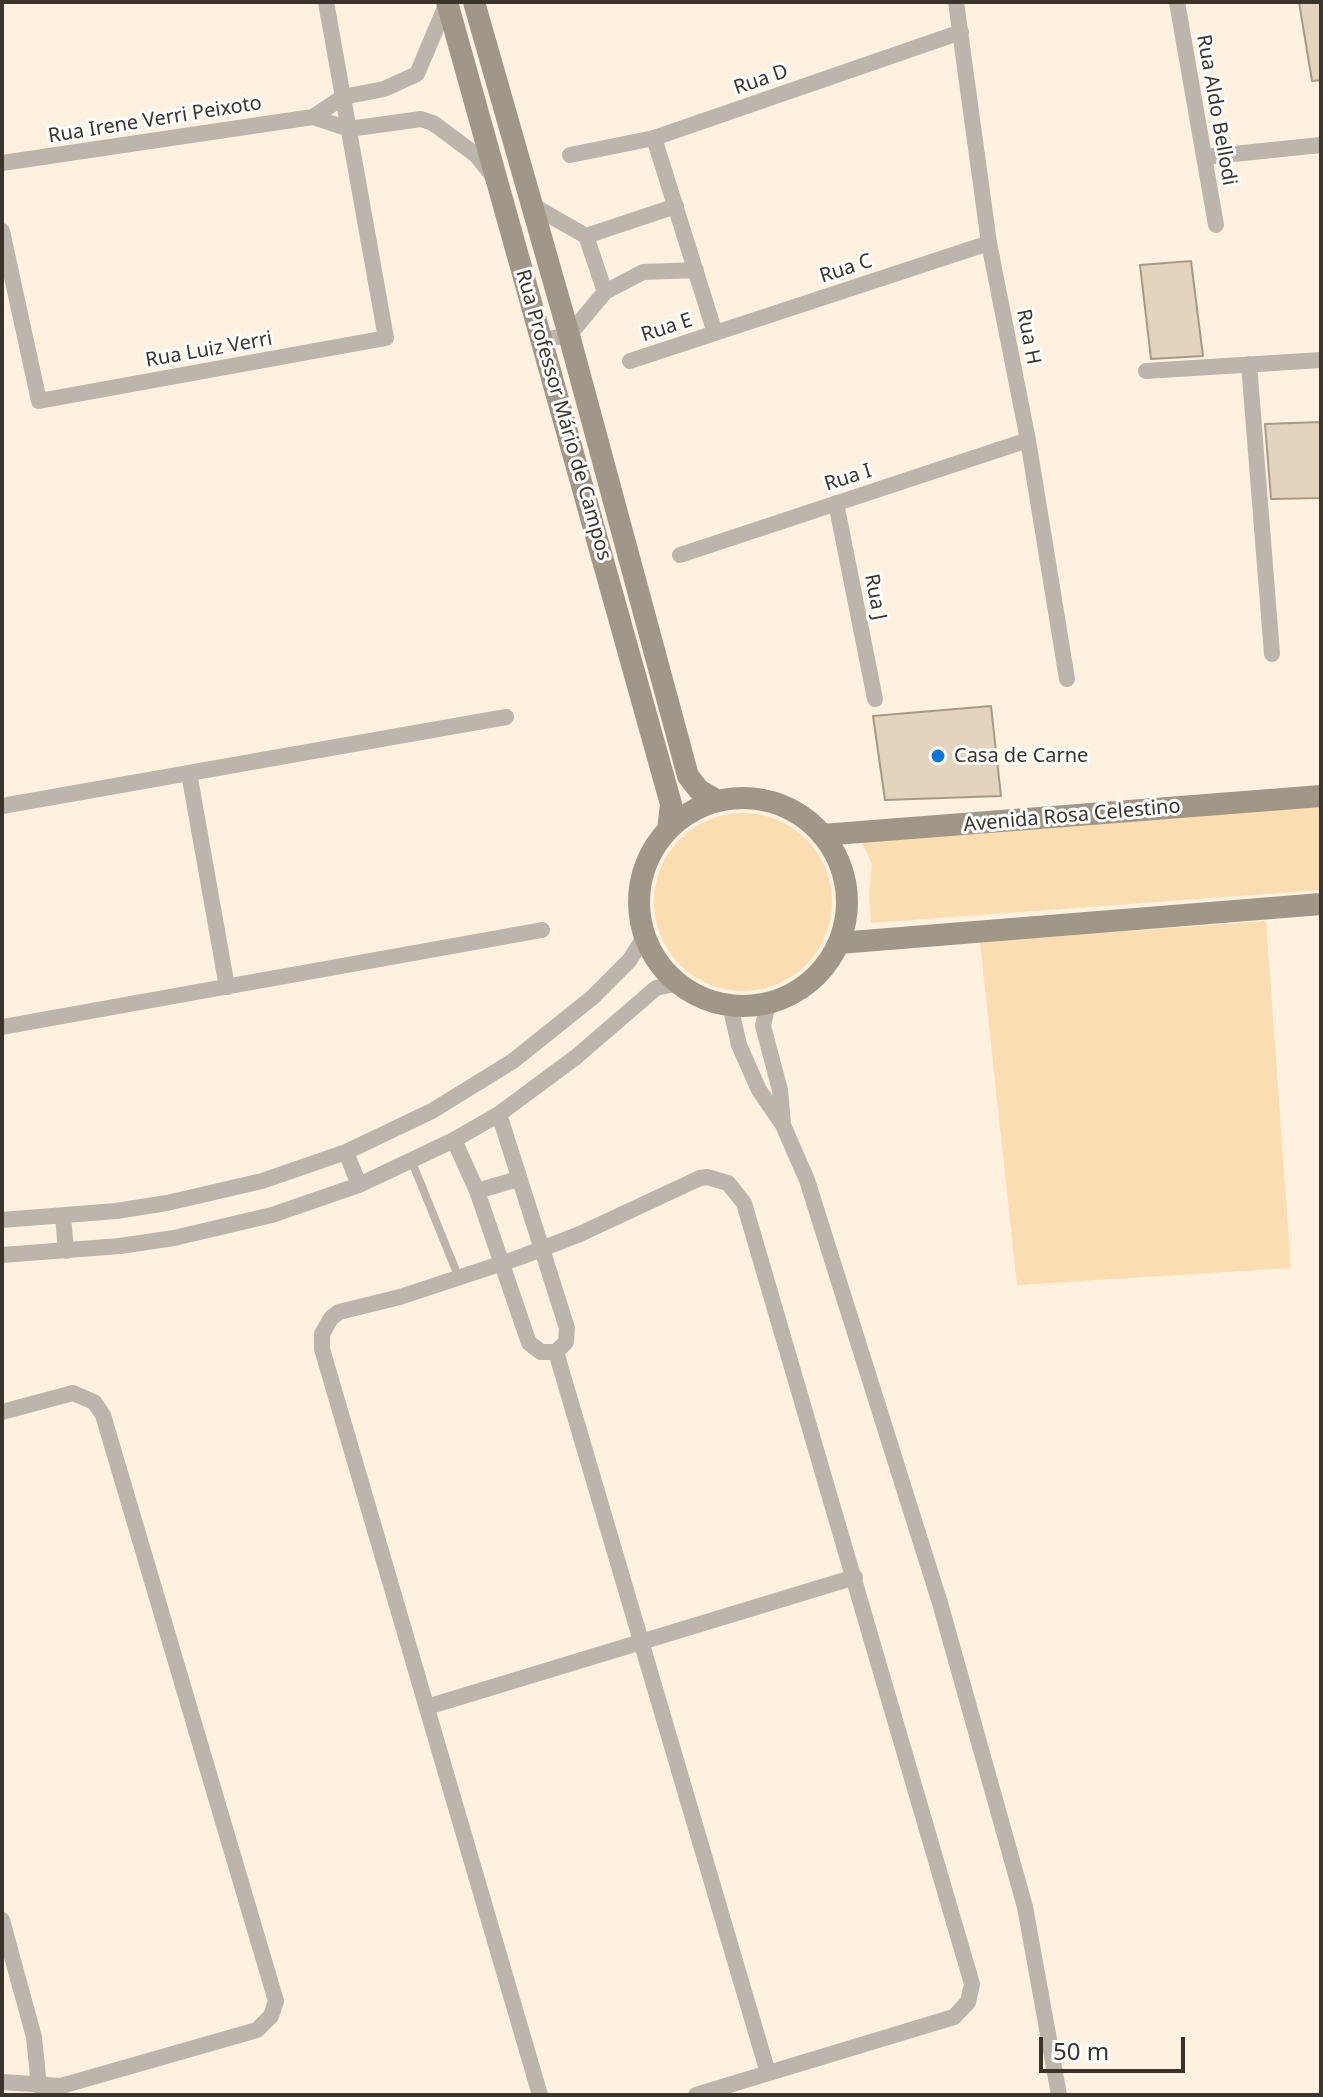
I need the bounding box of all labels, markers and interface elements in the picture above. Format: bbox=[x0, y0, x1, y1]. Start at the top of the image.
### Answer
street label: Rua Aldo Bellodi bbox=[1191, 33, 1241, 187]
street label: Rua D bbox=[731, 60, 791, 100]
street label: Rua Irene Verri Peixoto bbox=[47, 91, 263, 149]
street label: Rua C bbox=[817, 249, 875, 289]
street label: Rua Professor Mário de Campos bbox=[510, 267, 616, 563]
street label: Rua H bbox=[1011, 307, 1045, 367]
street label: Rua E bbox=[638, 309, 696, 347]
street label: Rua Luiz Verri bbox=[144, 327, 274, 373]
street label: Rua I bbox=[821, 459, 875, 497]
street label: Rua J bbox=[859, 572, 891, 622]
place label: Casa de Carne bbox=[954, 744, 1088, 768]
marker: Casa de Carne bbox=[929, 747, 947, 765]
street label: Avenida Rosa Celestino bbox=[962, 795, 1182, 837]
scale bar bbox=[1043, 2021, 1189, 2071]
text: 50 m bbox=[1053, 2034, 1109, 2067]

